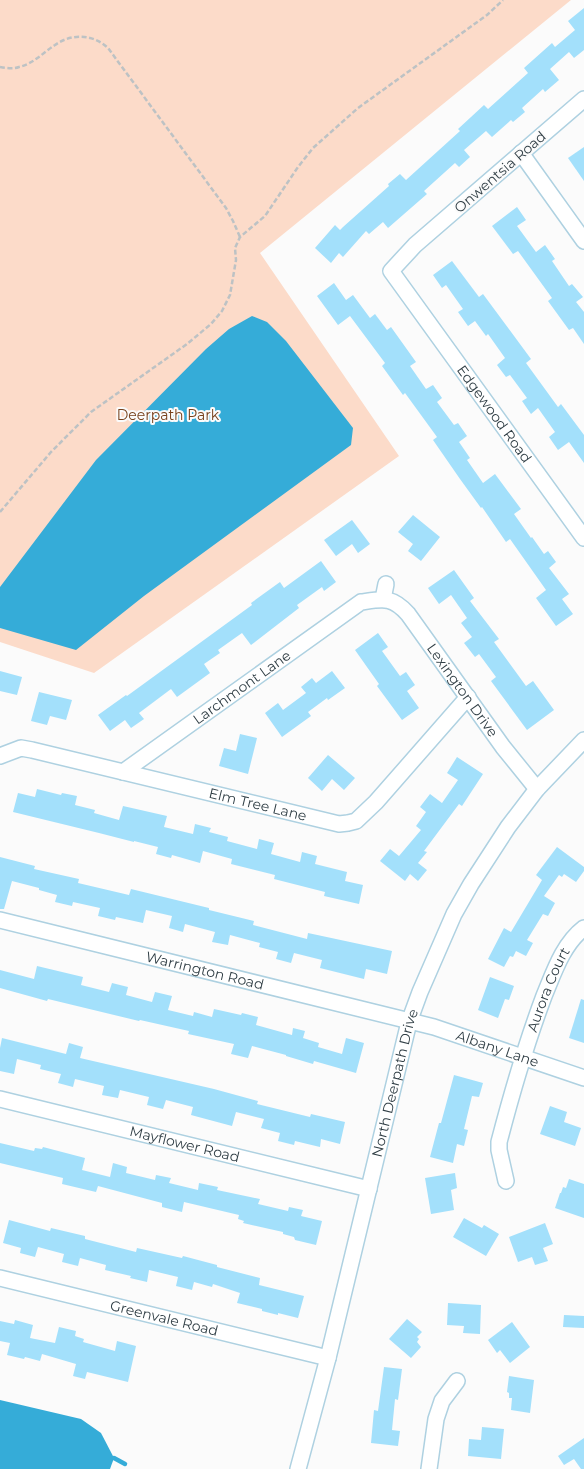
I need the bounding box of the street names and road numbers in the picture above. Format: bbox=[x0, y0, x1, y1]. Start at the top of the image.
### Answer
street label: Onwentsia Road bbox=[450, 127, 550, 217]
street label: Edgewood Road bbox=[453, 362, 536, 466]
street label: Lexington Drive bbox=[423, 640, 502, 741]
street label: Larchmont Lane bbox=[189, 646, 294, 728]
street label: Elm Tree Lane bbox=[207, 784, 309, 825]
street label: Aurora Court bbox=[523, 944, 574, 1034]
street label: Warrington Road bbox=[144, 947, 266, 994]
street label: North Deerpath Drive bbox=[368, 1006, 422, 1159]
street label: Albany Lane bbox=[454, 1026, 541, 1071]
street label: Mayflower Road bbox=[128, 1122, 241, 1166]
street label: Greenvale Road bbox=[108, 1296, 220, 1340]

